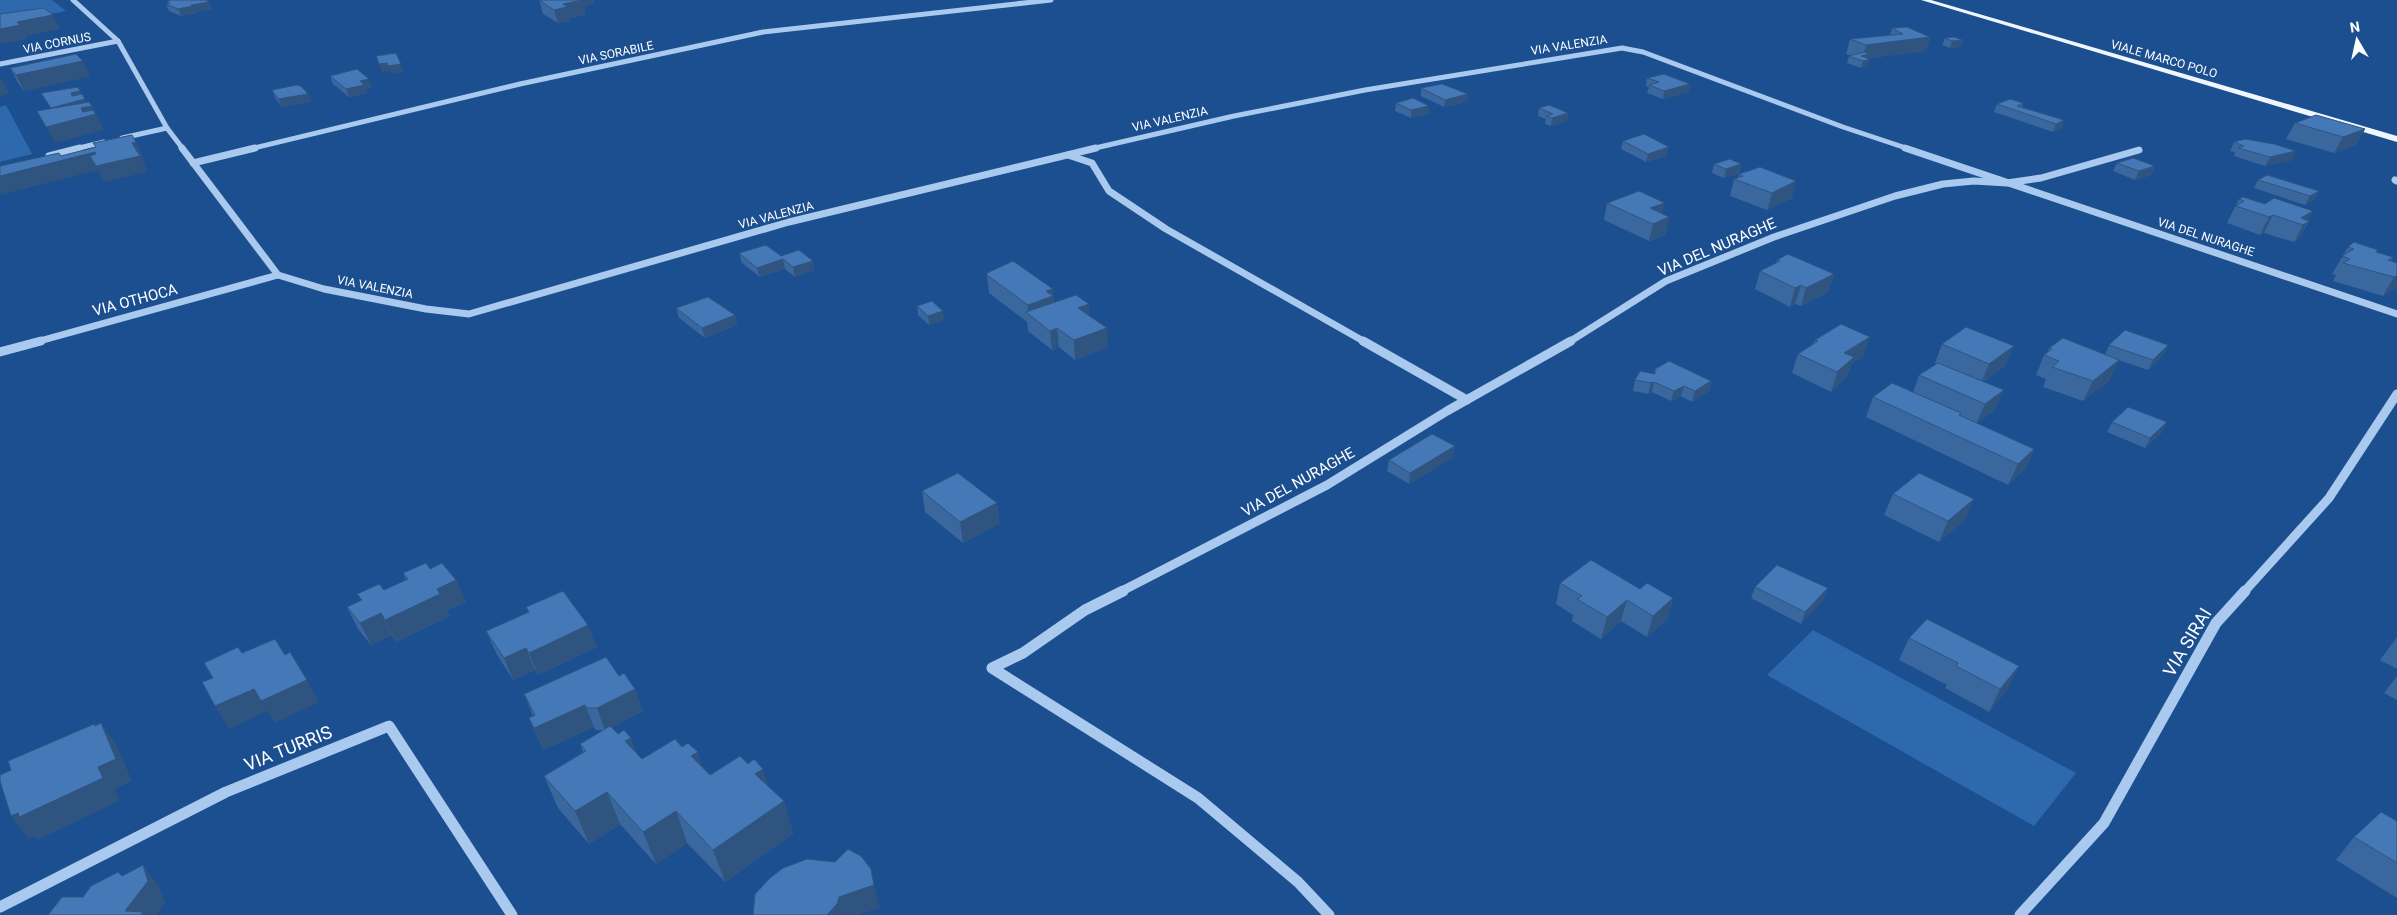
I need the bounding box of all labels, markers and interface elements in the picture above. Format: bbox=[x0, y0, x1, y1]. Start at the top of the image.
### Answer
north arrow bbox=[2332, 15, 2382, 65]
text: N bbox=[2349, 18, 2361, 36]
street label: VIA CORNUS bbox=[22, 30, 92, 56]
street label: VIA VALENZIA bbox=[1530, 32, 1608, 58]
street label: VIALE MARCO POLO bbox=[2109, 37, 2219, 81]
street label: VIA SORABILE bbox=[577, 38, 655, 68]
street label: VIA VALENZIA bbox=[1131, 103, 1209, 134]
street label: VIA VALENZIA bbox=[737, 198, 815, 232]
street label: VIA DEL NURAGHE bbox=[1655, 214, 1779, 280]
street label: VIA DEL NURAGHE bbox=[2156, 215, 2256, 259]
street label: VIA VALENZIA bbox=[336, 273, 414, 301]
street label: VIA OTHOCA bbox=[91, 280, 180, 320]
street label: VIA DEL NURAGHE bbox=[1238, 443, 1358, 520]
street label: VIA SIRAI bbox=[2158, 604, 2216, 680]
street label: VIA TURRIS bbox=[241, 721, 335, 775]

